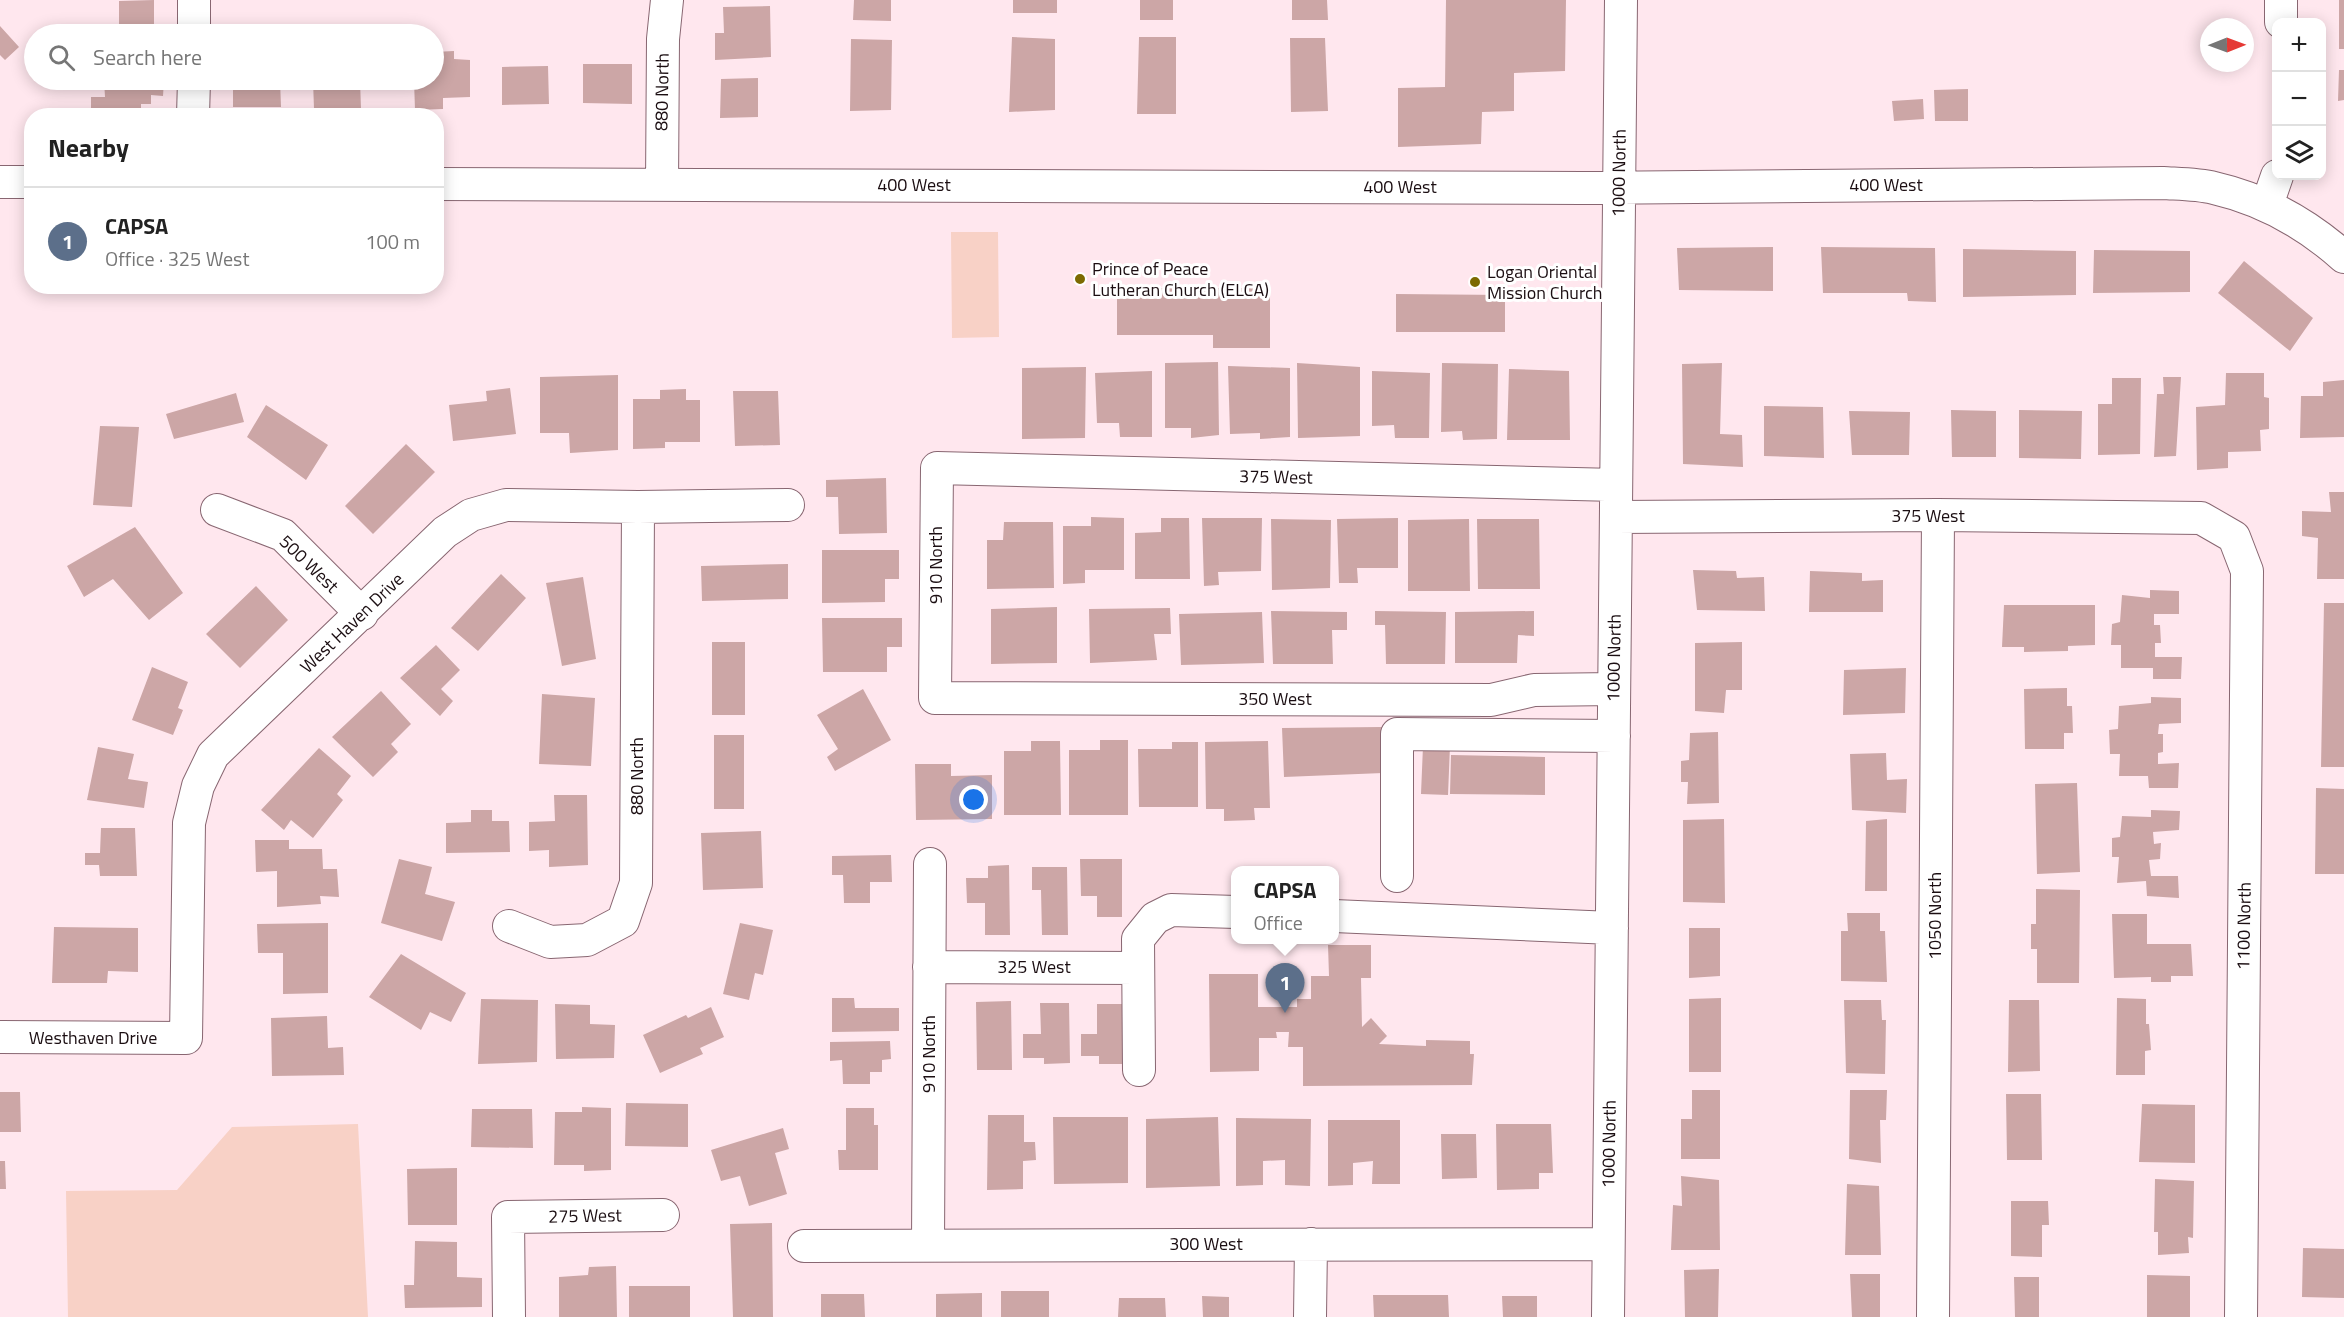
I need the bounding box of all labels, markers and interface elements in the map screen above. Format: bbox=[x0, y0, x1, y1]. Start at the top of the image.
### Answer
north arrow bbox=[2200, 18, 2254, 72]
map controls bbox=[2272, 18, 2326, 180]
button: + bbox=[2272, 18, 2326, 72]
search box bbox=[24, 24, 444, 90]
text: Search here bbox=[93, 40, 202, 74]
icon: search bbox=[45, 41, 78, 74]
street label: 880 North bbox=[647, 53, 676, 131]
button: − bbox=[2272, 72, 2326, 126]
button: layers bbox=[2272, 126, 2326, 180]
text: Nearby bbox=[48, 128, 129, 167]
street label: 1000 North bbox=[1604, 129, 1633, 217]
street label: 400 West bbox=[877, 171, 951, 198]
street label: 400 West bbox=[1849, 171, 1923, 198]
street label: 400 West bbox=[1363, 173, 1437, 200]
text: CAPSA bbox=[105, 209, 168, 243]
text: 1 bbox=[62, 226, 73, 257]
text: 100 m bbox=[365, 226, 420, 257]
text: Office · 325 West bbox=[105, 243, 249, 274]
place label: Prince of Peace Lutheran Church (ELCA) bbox=[1092, 255, 1269, 303]
place label: Logan Oriental Mission Church bbox=[1487, 258, 1602, 306]
marker: Prince of Peace Lutheran Church (ELCA) bbox=[1073, 272, 1087, 286]
marker: Logan Oriental Mission Church bbox=[1468, 275, 1482, 289]
street label: 375 West bbox=[1239, 462, 1314, 491]
street label: 375 West bbox=[1891, 502, 1965, 529]
street label: 910 North bbox=[922, 526, 949, 604]
street label: 500 West bbox=[274, 528, 346, 599]
street label: West Haven Drive bbox=[294, 566, 410, 679]
street label: 1000 North bbox=[1599, 614, 1628, 702]
street label: 350 West bbox=[1238, 685, 1312, 712]
street label: 880 North bbox=[623, 737, 650, 815]
your location bbox=[959, 785, 988, 814]
popup bbox=[1231, 866, 1339, 944]
street label: 1050 North bbox=[1921, 872, 1948, 960]
text: CAPSA bbox=[1253, 873, 1317, 907]
street label: 1100 North bbox=[2229, 882, 2258, 970]
text: Office bbox=[1253, 907, 1303, 938]
street label: 325 West bbox=[997, 953, 1071, 980]
pin: 1 bbox=[1266, 964, 1304, 1013]
street label: 910 North bbox=[915, 1015, 942, 1093]
street label: Westhaven Drive bbox=[29, 1024, 157, 1051]
street label: 1000 North bbox=[1594, 1100, 1623, 1188]
street label: 275 West bbox=[548, 1201, 623, 1230]
street label: 300 West bbox=[1169, 1230, 1243, 1257]

